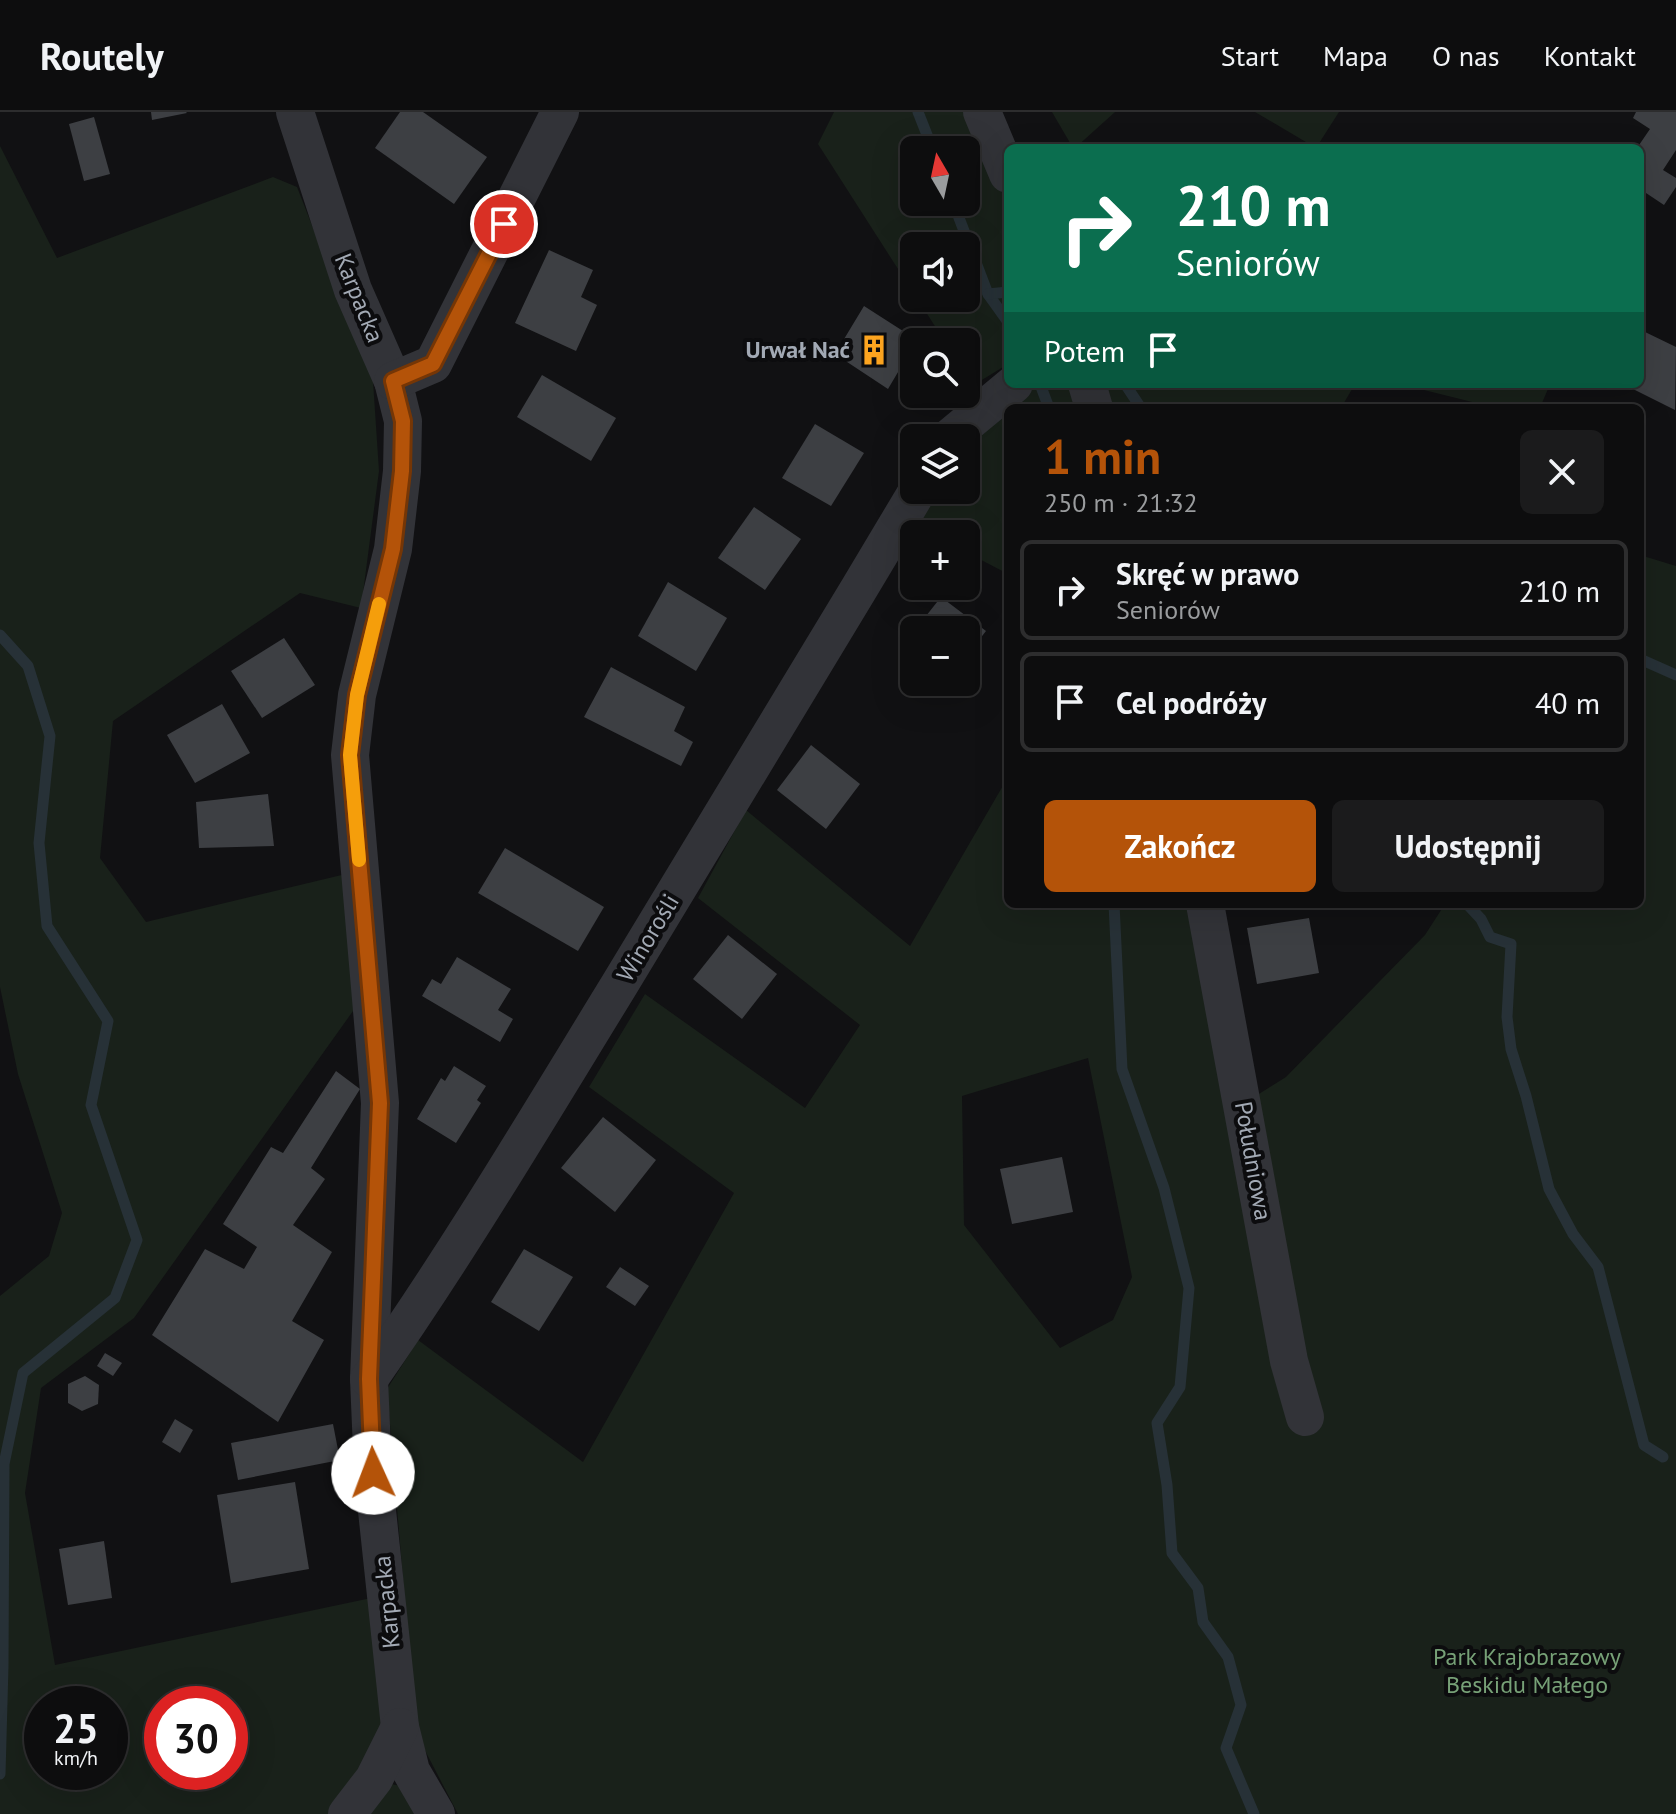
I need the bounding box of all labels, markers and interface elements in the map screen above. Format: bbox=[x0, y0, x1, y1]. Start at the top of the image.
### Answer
text: Routely bbox=[40, 31, 164, 80]
text: Start bbox=[1221, 37, 1279, 74]
text: Mapa bbox=[1323, 37, 1388, 74]
text: O nas bbox=[1432, 37, 1500, 74]
text: Kontakt bbox=[1544, 37, 1636, 74]
north arrow bbox=[900, 136, 980, 216]
map controls bbox=[900, 136, 980, 696]
text: 210 m bbox=[1176, 169, 1331, 241]
icon: right bbox=[1044, 176, 1148, 280]
pin bbox=[470, 190, 538, 258]
icon: arrive bbox=[482, 202, 526, 246]
button: sound bbox=[900, 232, 980, 312]
text: Seniorów bbox=[1176, 239, 1320, 286]
street label: Karpacka bbox=[328, 249, 391, 347]
button: search bbox=[900, 328, 980, 408]
icon: arrive bbox=[1141, 328, 1185, 372]
text: Potem bbox=[1044, 331, 1125, 370]
building icon: Urwał Nać bbox=[857, 333, 891, 367]
place label: Urwał Nać bbox=[746, 334, 850, 365]
button: layers bbox=[900, 424, 980, 504]
text: 1 min bbox=[1044, 425, 1161, 487]
button: close bbox=[1520, 430, 1604, 514]
text: 250 m · 21:32 bbox=[1044, 486, 1198, 519]
button: + bbox=[900, 520, 980, 600]
text: Skręć w prawo bbox=[1116, 554, 1299, 593]
icon: right bbox=[1048, 568, 1092, 612]
text: 210 m bbox=[1519, 571, 1600, 610]
text: Seniorów bbox=[1116, 593, 1220, 626]
button: − bbox=[900, 616, 980, 696]
icon: arrive bbox=[1048, 680, 1092, 724]
text: Cel podróży bbox=[1116, 683, 1266, 722]
text: 40 m bbox=[1535, 683, 1600, 722]
button: Zakończ bbox=[1044, 800, 1316, 892]
button: Udostępnij bbox=[1332, 800, 1604, 892]
street label: Winorośli bbox=[609, 888, 686, 987]
street label: Południowa bbox=[1228, 1099, 1279, 1223]
position arrow bbox=[331, 1431, 415, 1515]
street label: Karpacka bbox=[366, 1554, 407, 1650]
park label: Park Krajobrazowy Beskidu Małego bbox=[1433, 1641, 1621, 1700]
speed limit sign: 30 bbox=[144, 1686, 248, 1790]
text: 25 bbox=[53, 1702, 99, 1754]
text: km/h bbox=[54, 1745, 98, 1771]

